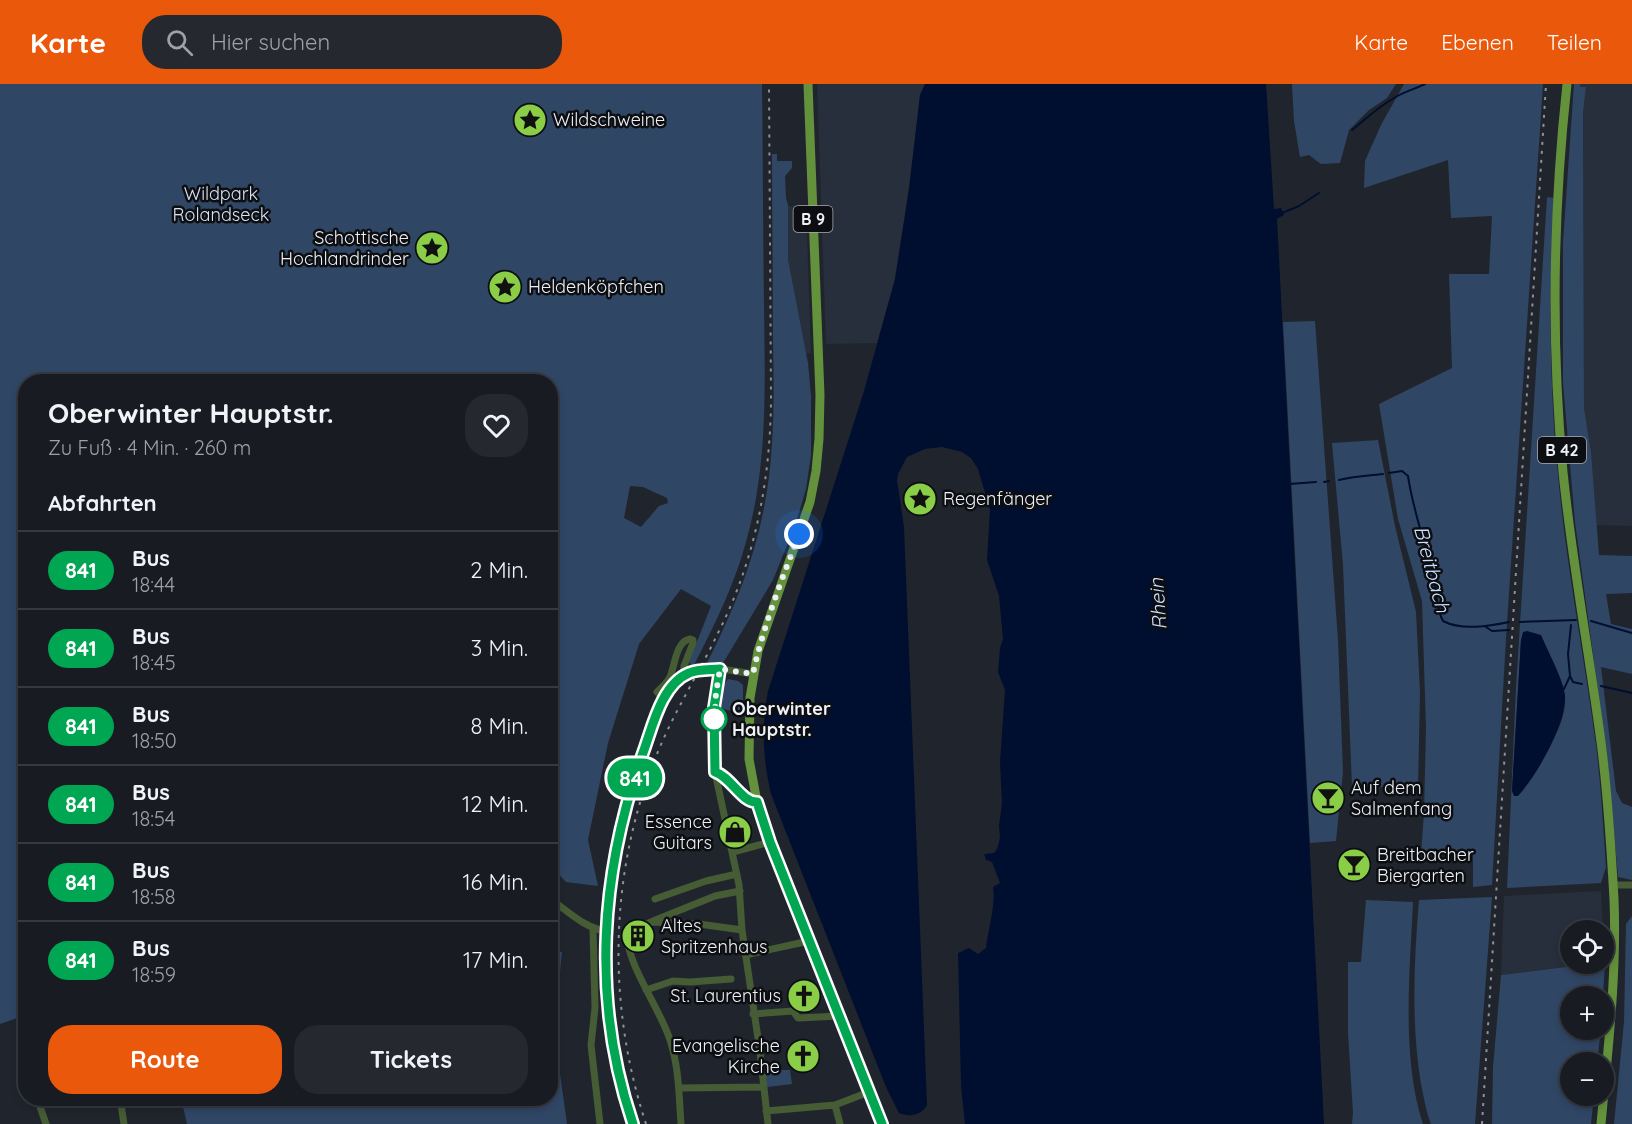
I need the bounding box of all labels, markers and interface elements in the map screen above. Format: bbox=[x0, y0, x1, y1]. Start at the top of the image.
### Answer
search box bbox=[142, 15, 562, 69]
text: Karte bbox=[30, 25, 106, 60]
icon: search bbox=[163, 26, 196, 59]
text: Hier suchen bbox=[211, 28, 330, 56]
text: Karte bbox=[1354, 29, 1408, 55]
text: Ebenen bbox=[1441, 29, 1514, 55]
text: Teilen bbox=[1547, 29, 1602, 55]
place icon: Wildschweine bbox=[512, 102, 548, 138]
place label: Wildschweine bbox=[553, 108, 665, 131]
park label: Wildpark Rolandseck bbox=[173, 182, 269, 226]
road number: B 9 bbox=[794, 206, 832, 232]
place label: Schottische Hochlandrinder bbox=[280, 226, 409, 270]
place icon: Schottische Hochlandrinder bbox=[414, 230, 450, 266]
place icon: Heldenköpfchen bbox=[487, 269, 523, 305]
place label: Heldenköpfchen bbox=[528, 275, 664, 298]
button: heart bbox=[465, 394, 528, 457]
text: Oberwinter Hauptstr. bbox=[48, 395, 334, 430]
text: Zu Fuß · 4 Min. · 260 m bbox=[48, 435, 251, 460]
road number: B 42 bbox=[1538, 437, 1586, 463]
place icon: Regenfänger bbox=[902, 481, 938, 517]
place label: Regenfänger bbox=[943, 487, 1052, 510]
text: Abfahrten bbox=[48, 489, 157, 517]
your location bbox=[784, 519, 814, 549]
water label: Breitbach bbox=[1409, 523, 1456, 616]
text: Bus bbox=[132, 544, 170, 572]
text: 2 Min. bbox=[470, 556, 528, 584]
text: 841 bbox=[65, 557, 97, 583]
text: 18:44 bbox=[132, 572, 175, 597]
water label: Rhein bbox=[1143, 577, 1172, 631]
text: Bus bbox=[132, 622, 170, 650]
text: 3 Min. bbox=[471, 634, 528, 662]
text: 841 bbox=[65, 635, 97, 661]
text: 18:45 bbox=[132, 650, 176, 675]
place label: Oberwinter Hauptstr. bbox=[732, 697, 831, 741]
text: Bus bbox=[132, 700, 170, 728]
marker: Oberwinter Hauptstr. bbox=[701, 706, 727, 732]
text: 8 Min. bbox=[471, 712, 528, 740]
text: 841 bbox=[65, 713, 97, 739]
text: 18:50 bbox=[132, 728, 177, 753]
line badge: 841 bbox=[600, 758, 670, 798]
text: 841 bbox=[619, 765, 651, 791]
place label: Auf dem Salmenfang bbox=[1351, 776, 1452, 820]
text: Bus bbox=[132, 778, 170, 806]
bar icon: Auf dem Salmenfang bbox=[1310, 780, 1346, 816]
text: 12 Min. bbox=[462, 790, 528, 818]
text: 841 bbox=[65, 791, 97, 817]
text: 18:54 bbox=[132, 806, 175, 831]
place label: Essence Guitars bbox=[645, 810, 712, 854]
shop icon: Essence Guitars bbox=[717, 814, 753, 850]
place label: Breitbacher Biergarten bbox=[1377, 843, 1474, 887]
bar icon: Breitbacher Biergarten bbox=[1336, 847, 1372, 883]
text: Bus bbox=[132, 856, 170, 884]
text: 16 Min. bbox=[462, 868, 528, 896]
text: 841 bbox=[65, 869, 97, 895]
text: 18:58 bbox=[132, 884, 176, 909]
place label: Altes Spritzenhaus bbox=[661, 914, 768, 958]
building icon: Altes Spritzenhaus bbox=[620, 918, 656, 954]
map controls bbox=[1560, 920, 1614, 1106]
button: locate bbox=[1560, 920, 1614, 974]
text: Bus bbox=[132, 934, 170, 962]
text: 17 Min. bbox=[463, 946, 528, 974]
text: 841 bbox=[65, 947, 97, 973]
text: 18:59 bbox=[132, 962, 176, 987]
church icon: St. Laurentius bbox=[786, 978, 822, 1014]
place label: St. Laurentius bbox=[670, 984, 781, 1007]
button: + bbox=[1560, 986, 1614, 1040]
button: Route bbox=[48, 1025, 282, 1094]
button: Tickets bbox=[294, 1025, 528, 1094]
place label: Evangelische Kirche bbox=[672, 1034, 780, 1078]
church icon: Evangelische Kirche bbox=[785, 1038, 821, 1074]
button: − bbox=[1560, 1052, 1614, 1106]

